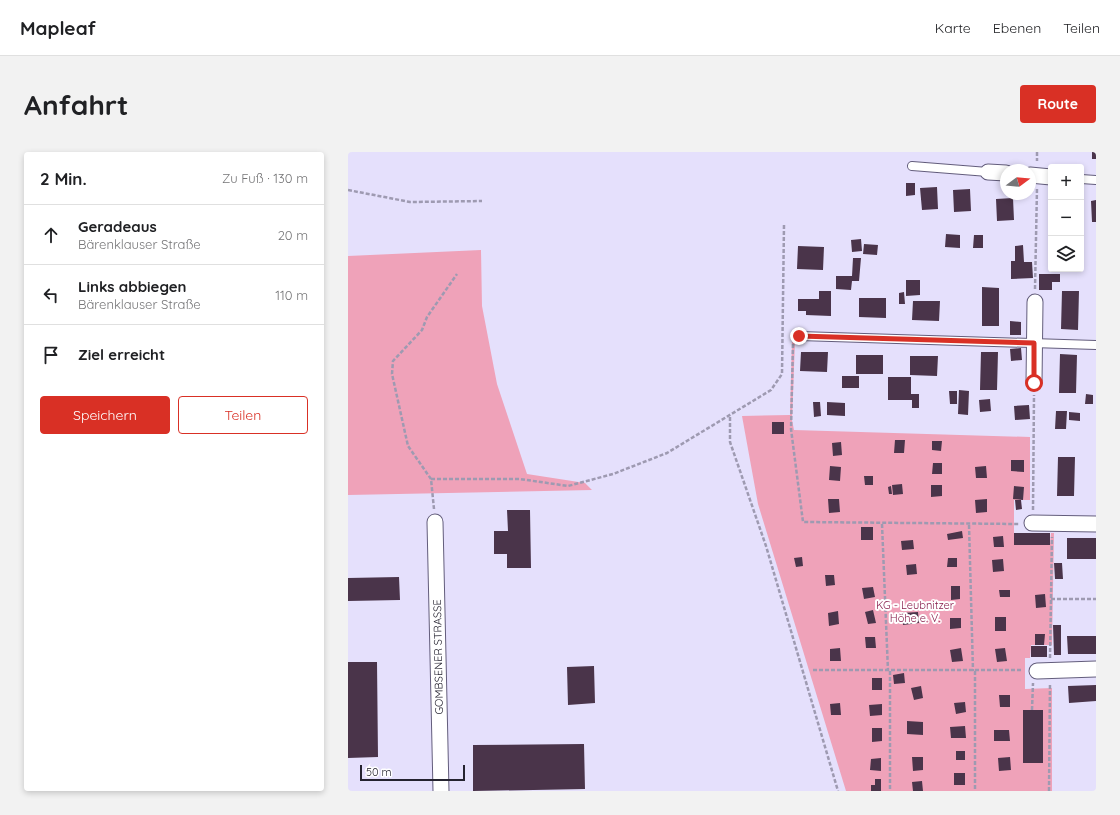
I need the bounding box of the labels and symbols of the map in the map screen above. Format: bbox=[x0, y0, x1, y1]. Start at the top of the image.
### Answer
north arrow bbox=[1000, 164, 1036, 200]
route end bbox=[790, 327, 808, 345]
route start bbox=[1025, 374, 1043, 392]
park label: KG - Leubnitzer Höhe e. V. bbox=[876, 598, 955, 625]
street label: GOMBSENER STRASSE bbox=[430, 599, 446, 715]
scale bar bbox=[360, 763, 465, 782]

